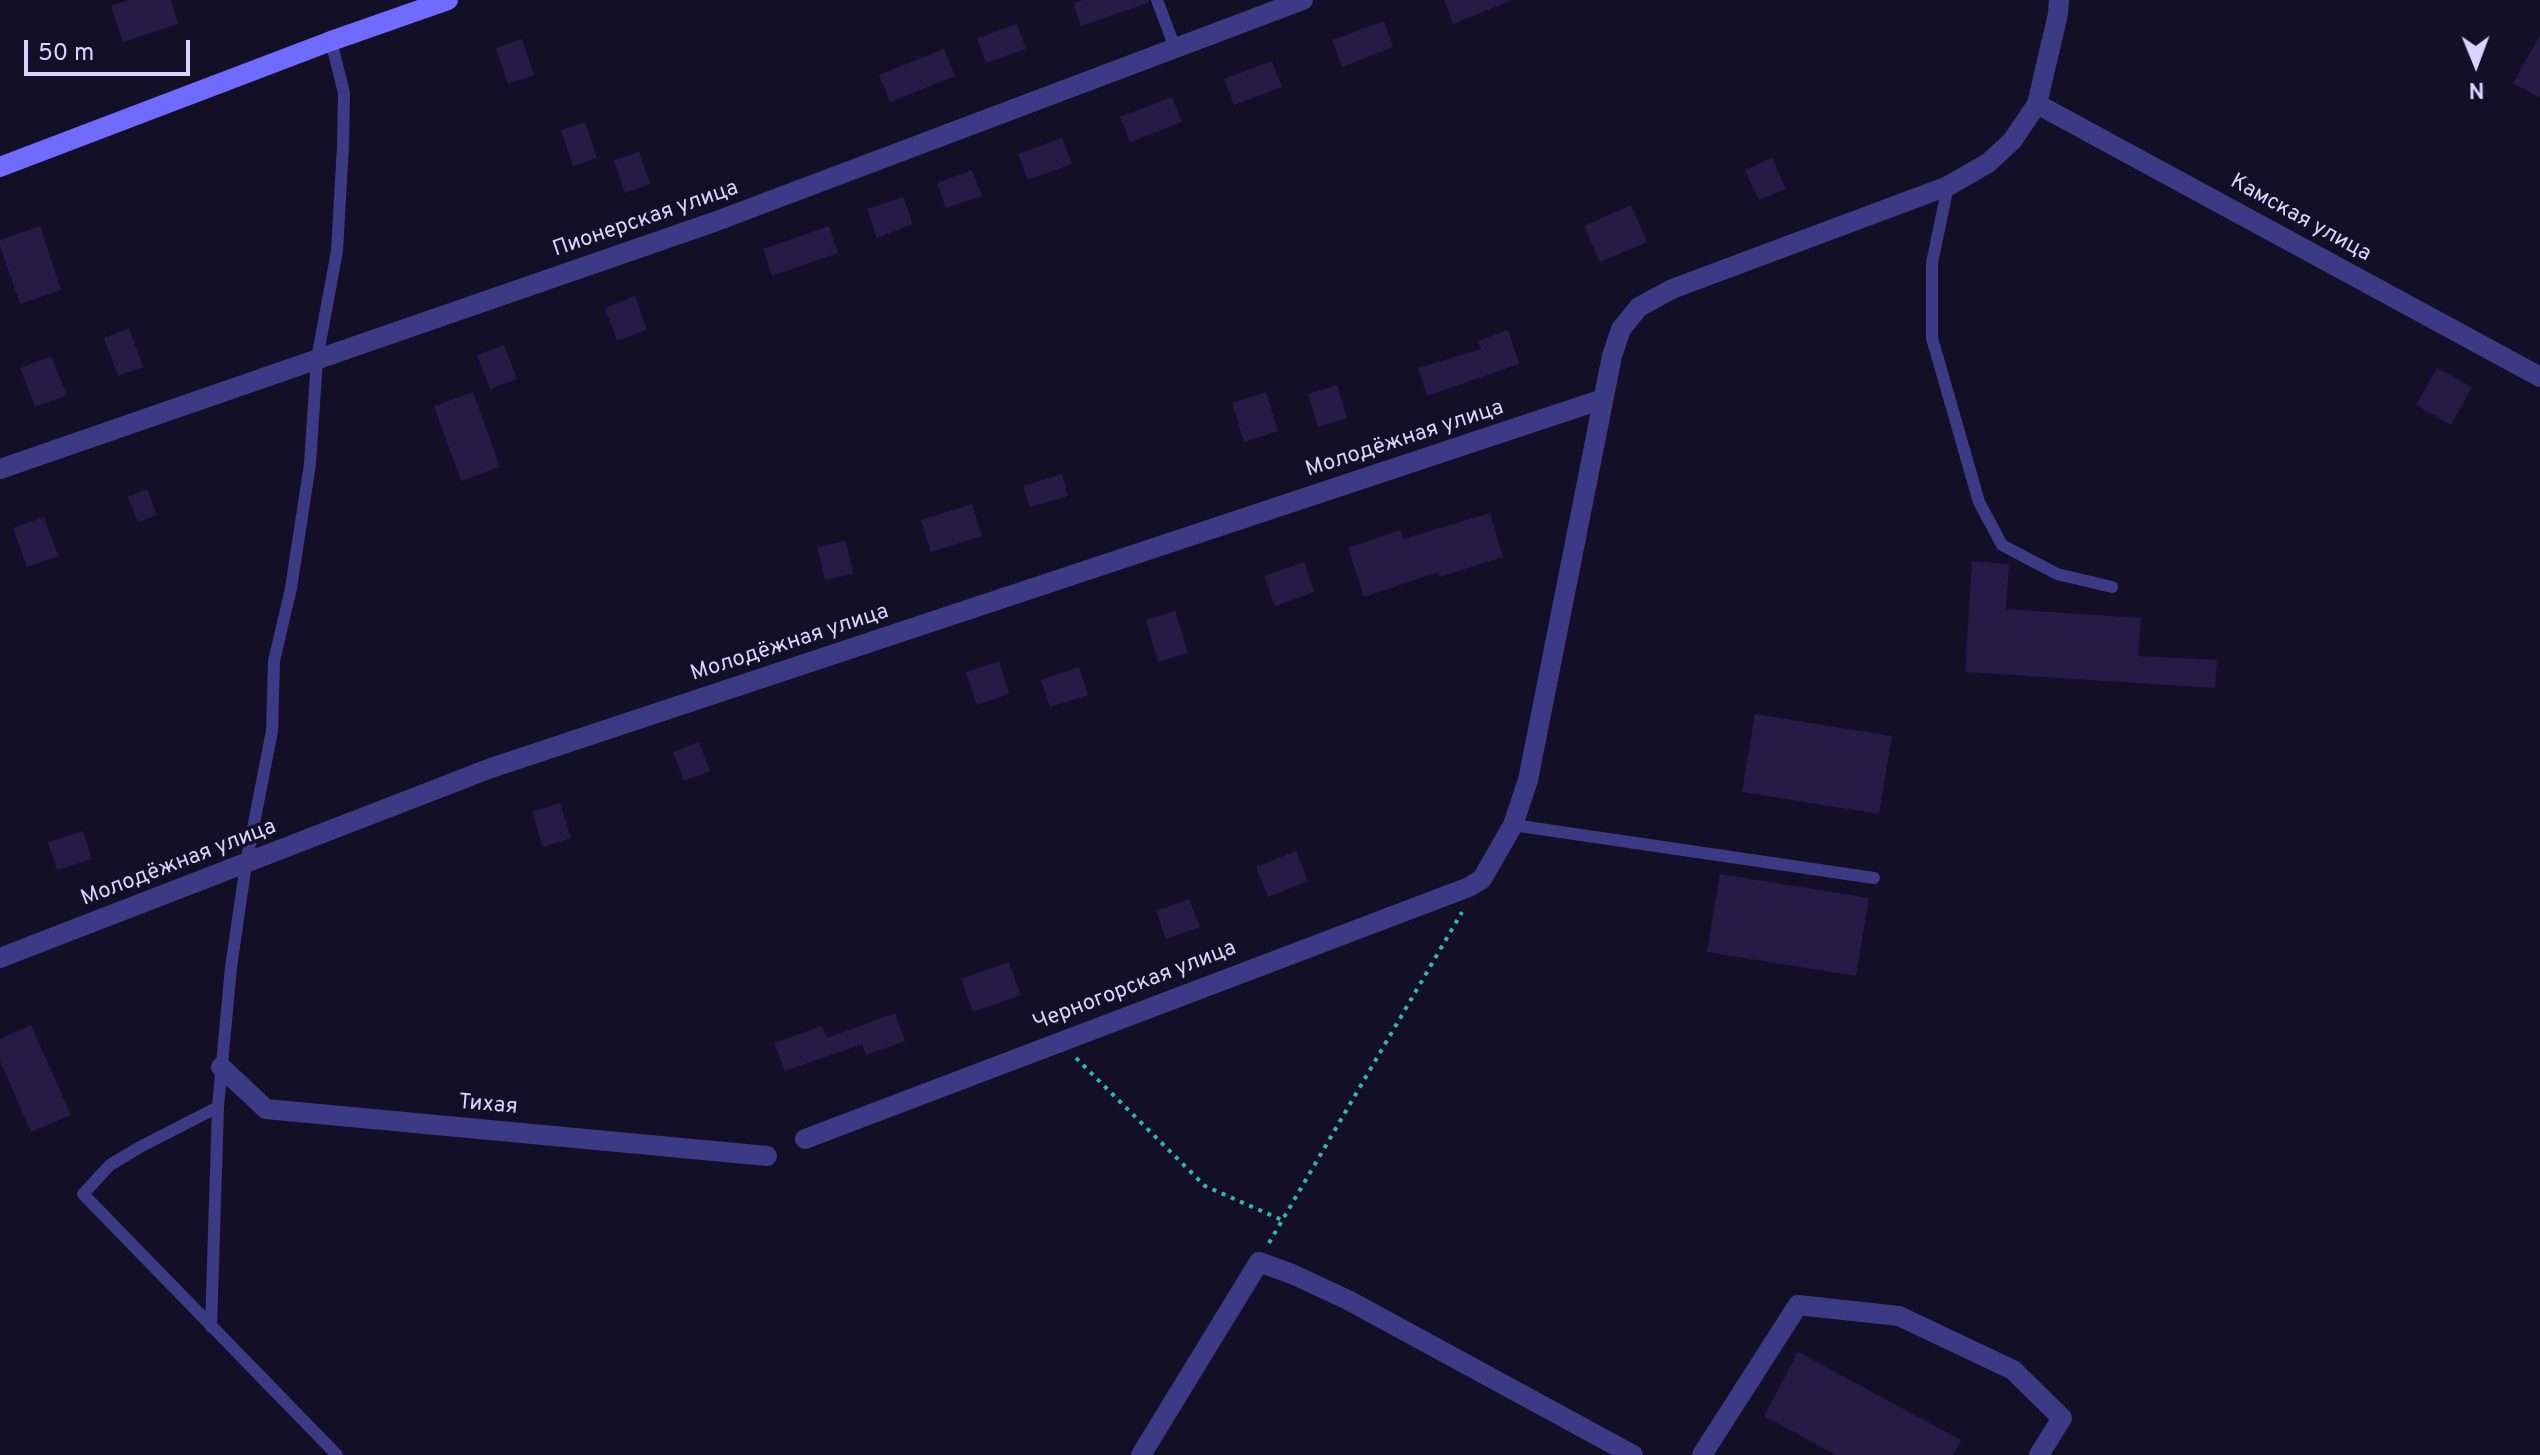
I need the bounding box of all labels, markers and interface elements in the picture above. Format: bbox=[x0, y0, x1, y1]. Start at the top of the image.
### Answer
scale bar bbox=[28, 24, 194, 74]
north arrow bbox=[2436, 24, 2516, 104]
text: 50 m bbox=[38, 39, 94, 69]
text: N bbox=[2468, 75, 2485, 102]
street label: Камская улица bbox=[2225, 169, 2375, 269]
street label: Пионерская улица bbox=[550, 176, 742, 264]
street label: Молодёжная улица bbox=[1303, 396, 1507, 484]
street label: Молодёжная улица bbox=[688, 600, 892, 688]
street label: Молодёжная улица bbox=[78, 815, 280, 913]
street label: Черногорская улица bbox=[1030, 936, 1240, 1038]
street label: Тихая bbox=[457, 1090, 519, 1122]

